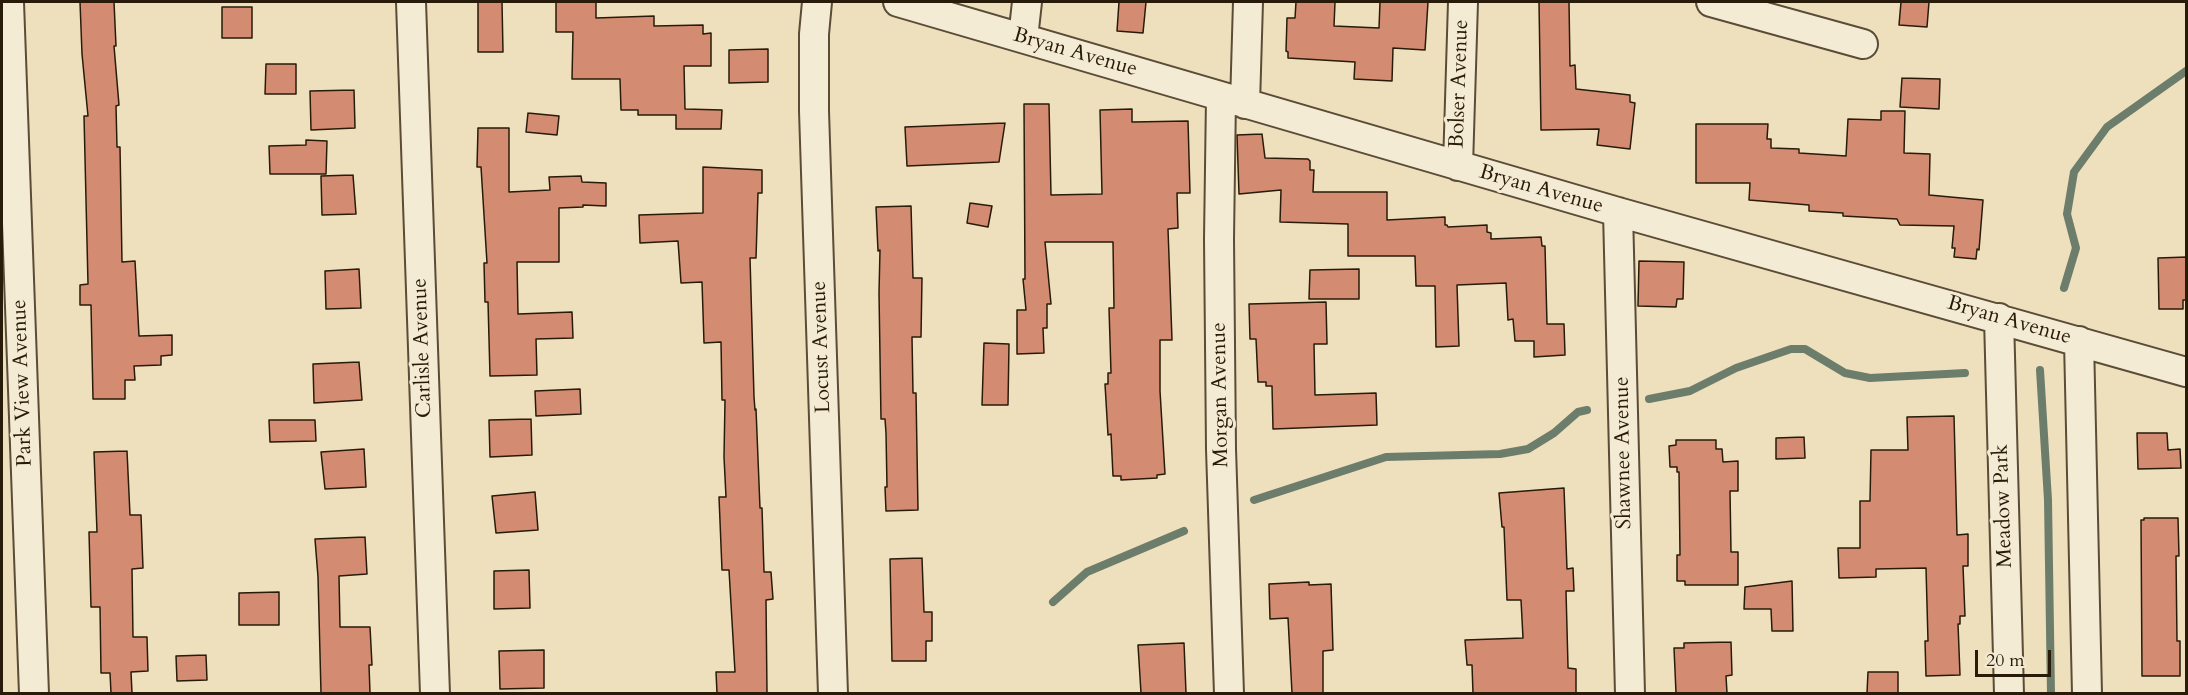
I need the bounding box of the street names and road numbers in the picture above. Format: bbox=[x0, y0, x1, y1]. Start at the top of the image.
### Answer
street label: Bolser Avenue bbox=[1445, 19, 1475, 149]
street label: Bryan Avenue bbox=[1010, 23, 1140, 83]
street label: Bryan Avenue bbox=[1476, 160, 1606, 220]
street label: Carlisle Avenue bbox=[408, 278, 438, 418]
street label: Locust Avenue bbox=[807, 280, 837, 414]
street label: Bryan Avenue bbox=[1944, 291, 2074, 351]
street label: Park View Avenue bbox=[7, 299, 39, 467]
street label: Morgan Avenue bbox=[1207, 322, 1235, 468]
street label: Shawnee Avenue bbox=[1610, 376, 1638, 530]
street label: Meadow Park bbox=[1989, 444, 2019, 568]

